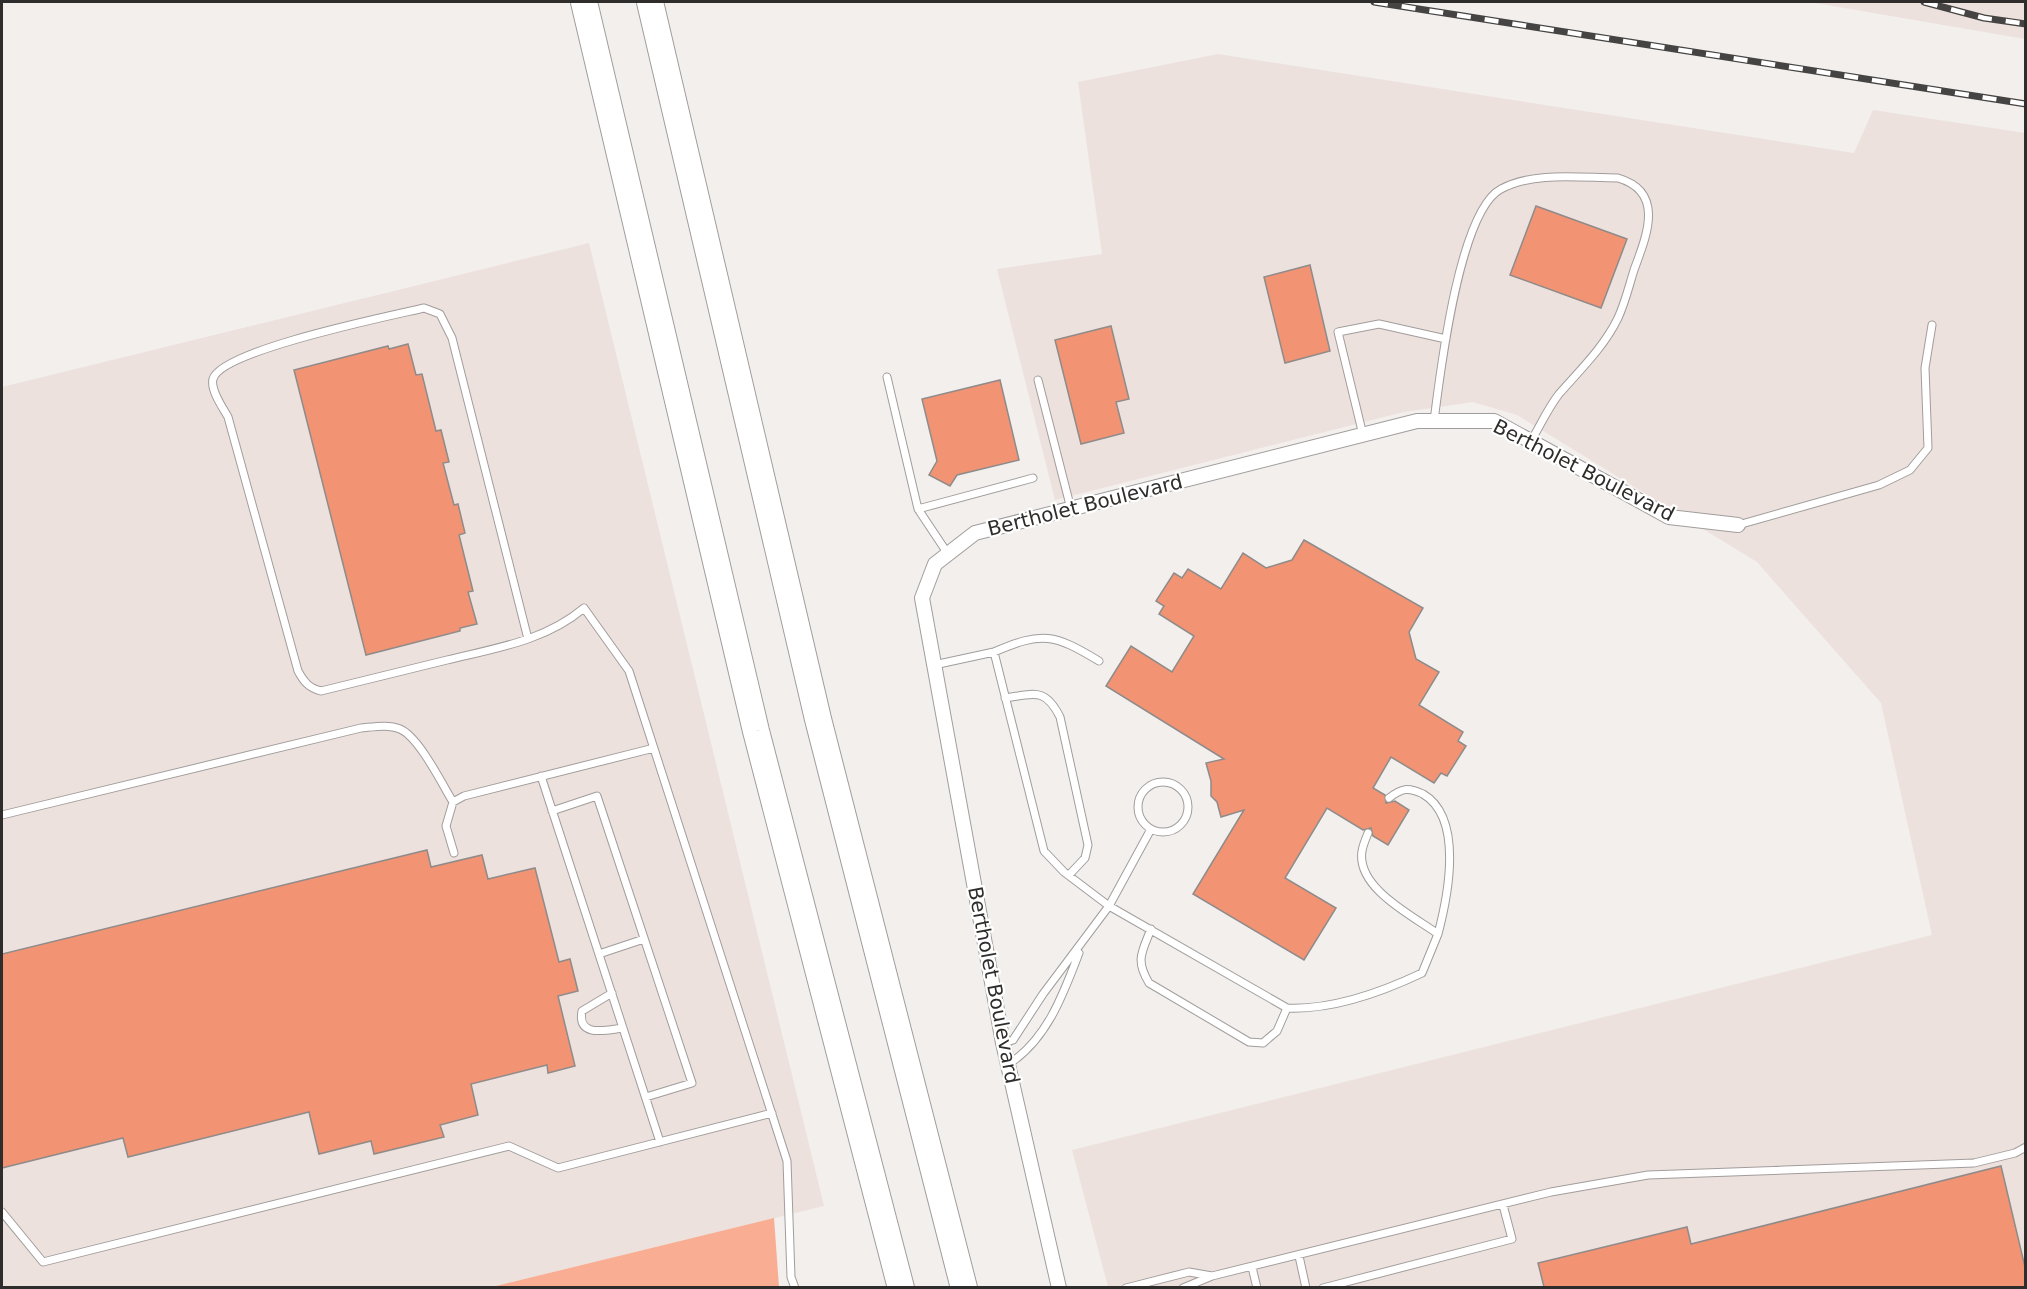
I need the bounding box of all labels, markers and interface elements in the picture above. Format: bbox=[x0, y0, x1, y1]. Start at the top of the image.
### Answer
street label: Bertholet Boulevard bbox=[1489, 414, 1679, 526]
street label: Bertholet Boulevard bbox=[985, 469, 1185, 541]
street label: Bertholet Boulevard bbox=[963, 884, 1025, 1086]

